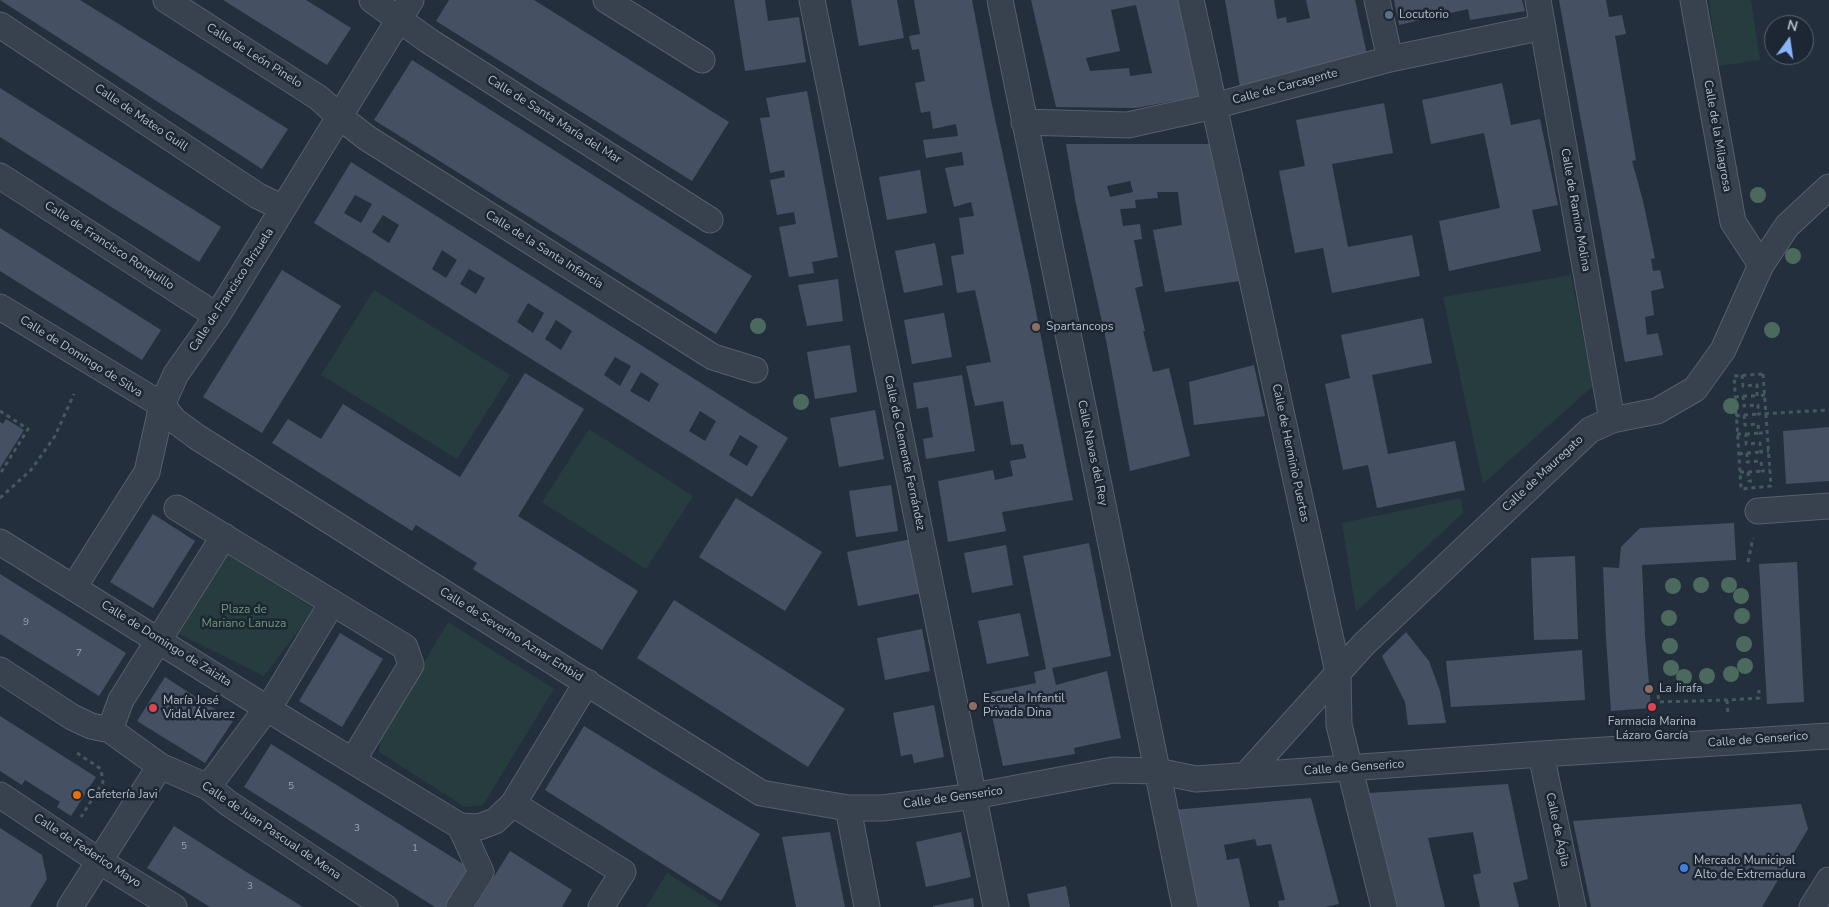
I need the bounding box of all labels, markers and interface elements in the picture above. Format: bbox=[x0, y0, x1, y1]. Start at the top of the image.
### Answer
place label: Locutorio bbox=[1399, 8, 1449, 22]
marker: Locutorio bbox=[1383, 9, 1395, 21]
north arrow bbox=[1764, 15, 1814, 65]
text: N bbox=[1785, 15, 1800, 36]
street label: Calle de León Pinelo bbox=[203, 21, 305, 91]
street label: Calle de Carcagente bbox=[1231, 66, 1339, 108]
street label: Calle de Santa María del Mar bbox=[484, 73, 624, 167]
street label: Calle de la Milagrosa bbox=[1700, 79, 1734, 193]
street label: Calle de Mateo Guill bbox=[92, 81, 190, 155]
street label: Calle de Ramiro Molina bbox=[1557, 147, 1593, 273]
street label: Calle de Francisco Ronquillo bbox=[41, 199, 177, 293]
street label: Calle de la Santa Infancia bbox=[482, 208, 606, 292]
street label: Calle de Francisco Brizuela bbox=[187, 226, 277, 354]
street label: Calle de Domingo de Silva bbox=[17, 313, 145, 401]
place label: Spartancops bbox=[1046, 320, 1114, 334]
marker: Spartancops bbox=[1030, 321, 1042, 333]
street label: Calle de Clemente Fernández bbox=[881, 374, 927, 532]
street label: Calle de Herminio Puertas bbox=[1268, 383, 1312, 523]
street label: Calle Navas del Rey bbox=[1074, 399, 1110, 507]
street label: Calle de Mauregato bbox=[1500, 433, 1586, 515]
street label: Calle de Severino Aznar Embid bbox=[437, 585, 585, 685]
street label: Calle de Domingo de Zaizita bbox=[98, 598, 234, 690]
park label: Plaza de Mariano Lanuza bbox=[202, 603, 286, 631]
house number: 9 bbox=[23, 617, 29, 629]
house number: 7 bbox=[76, 648, 82, 660]
place label: La Jirafa bbox=[1659, 682, 1703, 696]
marker: La Jirafa bbox=[1643, 683, 1655, 695]
place label: Escuela Infantil Privada Dina bbox=[983, 692, 1065, 720]
place label: María José Vidal Álvarez bbox=[163, 694, 235, 722]
marker: Escuela Infantil Privada Dina bbox=[967, 700, 979, 712]
marker: Farmacia Marina Lázaro García bbox=[1646, 701, 1658, 713]
marker: María José Vidal Álvarez bbox=[147, 702, 159, 714]
place label: Farmacia Marina Lázaro García bbox=[1608, 715, 1696, 743]
street label: Calle de Genserico bbox=[1707, 729, 1809, 751]
street label: Calle de Genserico bbox=[1303, 757, 1405, 779]
street label: Calle de Juan Pascual de Mena bbox=[199, 779, 343, 883]
house number: 5 bbox=[288, 781, 294, 793]
street label: Calle de Genserico bbox=[902, 784, 1004, 812]
place label: Cafetería Javi bbox=[87, 788, 158, 802]
marker: Cafetería Javi bbox=[71, 789, 83, 801]
street label: Calle de Ágila bbox=[1542, 792, 1572, 868]
street label: Calle de Federico Mayo bbox=[31, 811, 143, 891]
house number: 3 bbox=[354, 823, 360, 835]
house number: 5 bbox=[181, 841, 187, 853]
house number: 1 bbox=[412, 843, 418, 855]
place label: Mercado Municipal Alto de Extremadura bbox=[1694, 854, 1806, 882]
marker: Mercado Municipal Alto de Extremadura bbox=[1678, 862, 1690, 874]
house number: 3 bbox=[247, 881, 253, 893]

